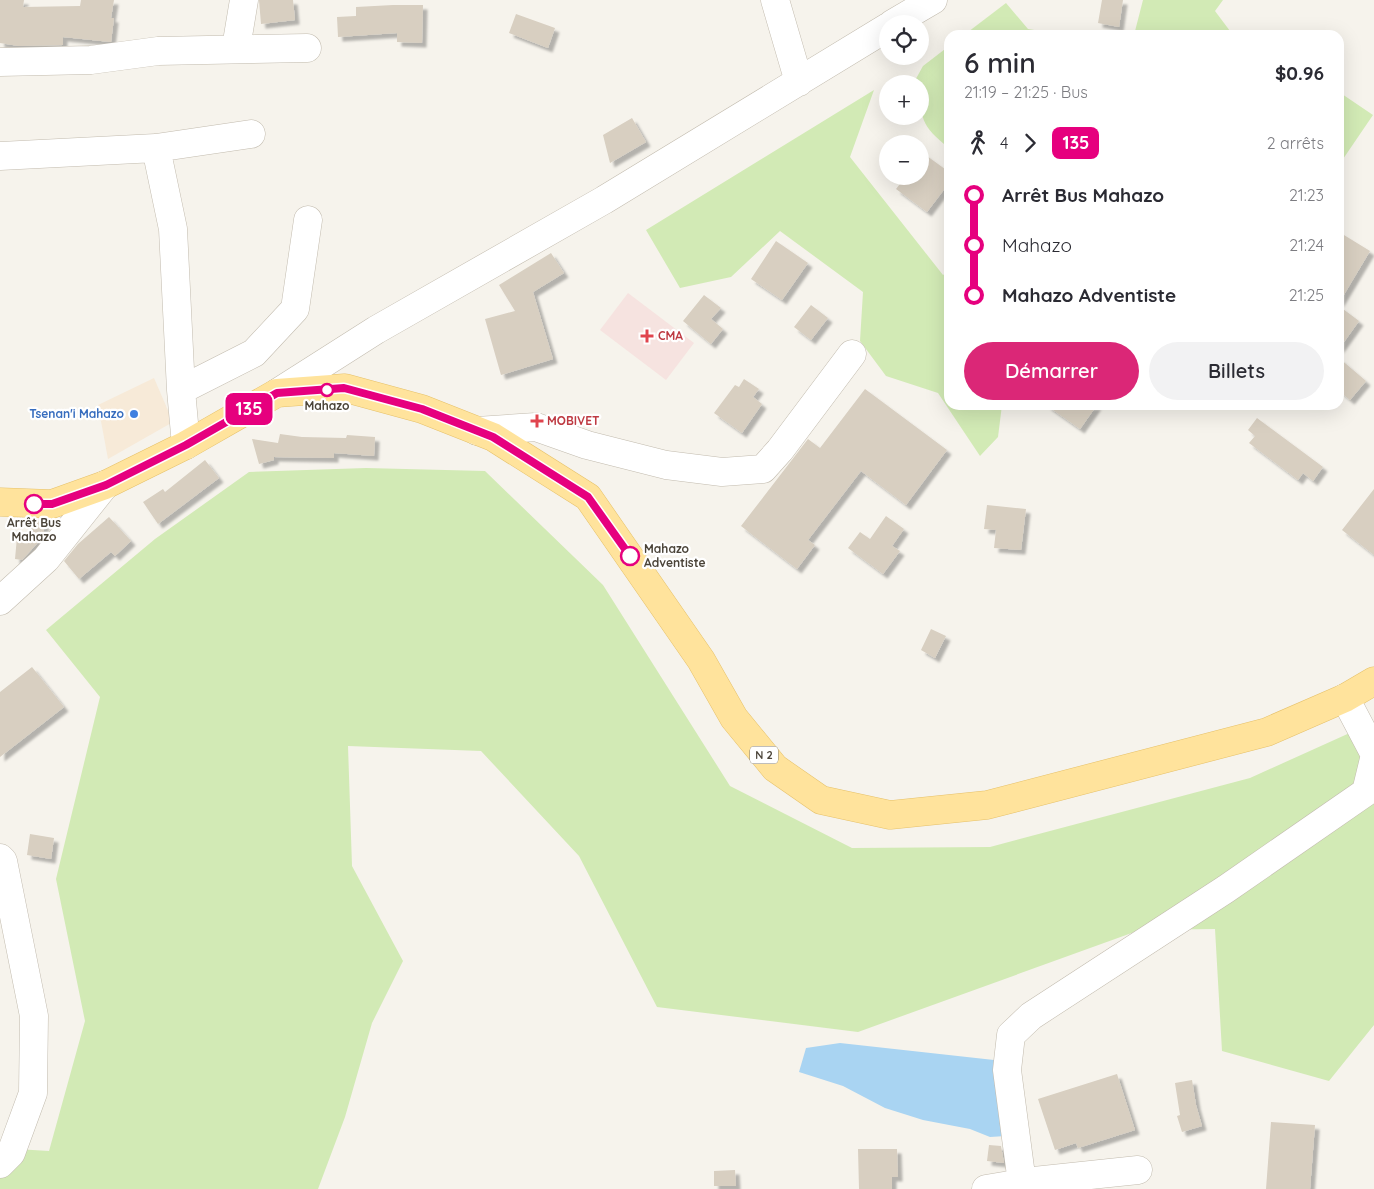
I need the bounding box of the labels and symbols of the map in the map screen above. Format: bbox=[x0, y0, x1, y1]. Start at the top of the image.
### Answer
place label: CMA bbox=[658, 328, 683, 343]
marker: CMA bbox=[640, 329, 654, 343]
marker: Mahazo bbox=[320, 383, 334, 397]
line badge: 135 bbox=[220, 393, 278, 425]
place label: Mahazo bbox=[304, 398, 350, 413]
place label: Tsenan'i Mahazo bbox=[29, 406, 124, 421]
marker: Tsenan'i Mahazo bbox=[128, 408, 140, 420]
place label: MOBIVET bbox=[547, 413, 600, 428]
marker: MOBIVET bbox=[531, 415, 543, 427]
marker: Arrêt Bus Mahazo bbox=[24, 494, 44, 514]
place label: Arrêt Bus Mahazo bbox=[7, 515, 61, 544]
place label: Mahazo Adventiste bbox=[644, 541, 706, 570]
marker: Mahazo Adventiste bbox=[620, 546, 640, 566]
road number: N 2 bbox=[750, 746, 778, 764]

